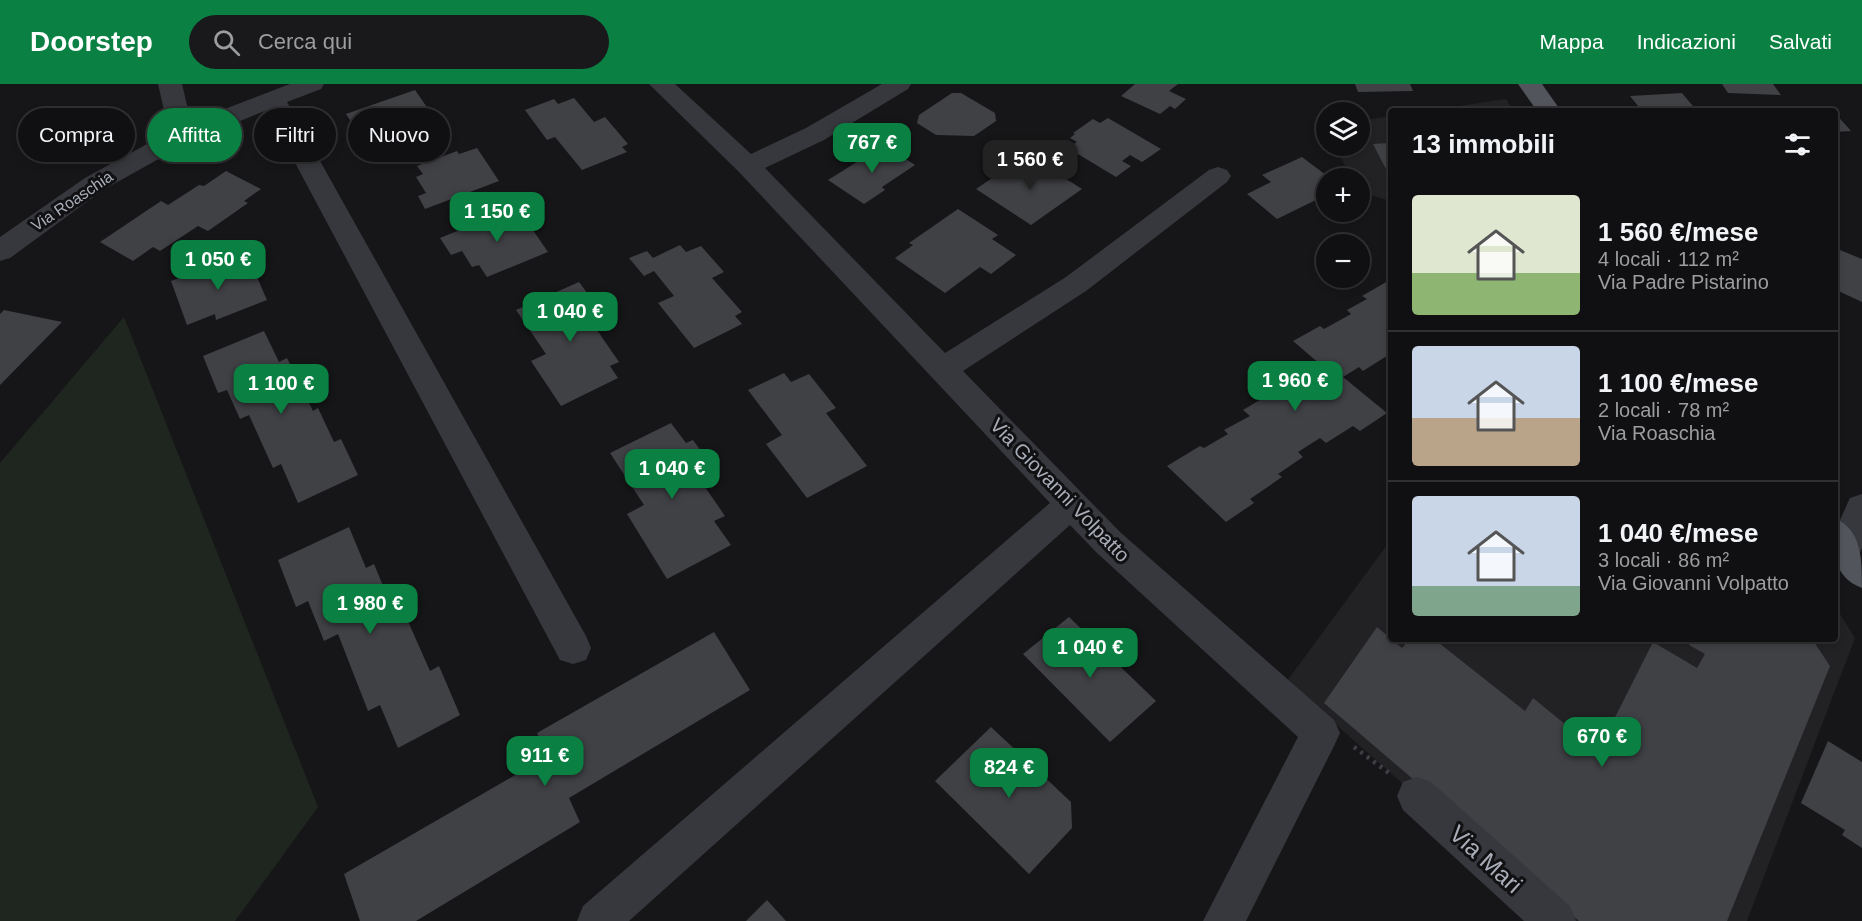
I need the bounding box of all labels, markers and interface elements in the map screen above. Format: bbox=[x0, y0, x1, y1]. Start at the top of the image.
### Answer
search box bbox=[189, 15, 609, 69]
text: Doorstep bbox=[30, 26, 153, 57]
icon: search bbox=[210, 26, 243, 59]
text: Cerca qui bbox=[258, 29, 352, 54]
text: Mappa bbox=[1540, 30, 1604, 53]
text: Indicazioni bbox=[1637, 30, 1736, 53]
text: Salvati bbox=[1769, 30, 1832, 53]
map controls bbox=[1316, 102, 1370, 288]
button: layers bbox=[1316, 102, 1370, 156]
chip: Compra bbox=[18, 108, 135, 162]
chip: Affitta bbox=[147, 108, 242, 162]
chip: Filtri bbox=[254, 108, 336, 162]
chip: Nuovo bbox=[348, 108, 450, 162]
pin: 767 € bbox=[830, 123, 914, 174]
icon: filters bbox=[1781, 128, 1814, 161]
text: 13 immobili bbox=[1412, 129, 1555, 159]
text: 767 € bbox=[847, 131, 897, 153]
pin: 1 560 € bbox=[975, 140, 1085, 191]
text: 1 560 € bbox=[997, 148, 1063, 170]
street label: Via Roaschia bbox=[28, 168, 116, 234]
button: + bbox=[1316, 168, 1370, 222]
pin: 1 150 € bbox=[442, 192, 552, 243]
text: 1 150 € bbox=[464, 200, 530, 222]
text: 1 560 €/mese bbox=[1598, 217, 1758, 247]
icon: home bbox=[1460, 219, 1532, 291]
button: − bbox=[1316, 234, 1370, 288]
pin: 1 050 € bbox=[163, 240, 273, 291]
text: 1 050 € bbox=[185, 248, 251, 270]
text: 4 locali · 112 m² bbox=[1598, 248, 1739, 270]
text: Via Padre Pistarino bbox=[1598, 271, 1769, 293]
pin: 1 040 € bbox=[515, 292, 625, 343]
text: 1 040 € bbox=[537, 300, 603, 322]
pin: 1 960 € bbox=[1240, 361, 1350, 412]
pin: 1 100 € bbox=[226, 364, 336, 415]
text: 1 100 €/mese bbox=[1598, 368, 1758, 398]
text: 1 960 € bbox=[1262, 369, 1328, 391]
icon: home bbox=[1460, 370, 1532, 442]
text: 1 100 € bbox=[248, 372, 314, 394]
text: 2 locali · 78 m² bbox=[1598, 399, 1729, 421]
street label: Via Giovanni Volpatto bbox=[986, 414, 1134, 566]
text: Via Roaschia bbox=[1598, 422, 1715, 444]
pin: 1 040 € bbox=[617, 449, 727, 500]
text: 1 040 € bbox=[639, 457, 705, 479]
text: 1 040 €/mese bbox=[1598, 518, 1758, 548]
icon: home bbox=[1460, 520, 1532, 592]
text: 3 locali · 86 m² bbox=[1598, 549, 1729, 571]
text: Via Giovanni Volpatto bbox=[1598, 572, 1789, 594]
pin: 1 980 € bbox=[315, 584, 425, 635]
text: 1 980 € bbox=[337, 592, 403, 614]
pin: 1 040 € bbox=[1035, 628, 1145, 679]
text: 1 040 € bbox=[1057, 636, 1123, 658]
pin: 670 € bbox=[1560, 717, 1644, 768]
text: 670 € bbox=[1577, 725, 1627, 747]
pin: 911 € bbox=[503, 736, 587, 787]
text: 911 € bbox=[521, 744, 569, 766]
pin: 824 € bbox=[967, 748, 1051, 799]
text: 824 € bbox=[984, 756, 1034, 778]
street label: Via Mari bbox=[1444, 820, 1528, 898]

